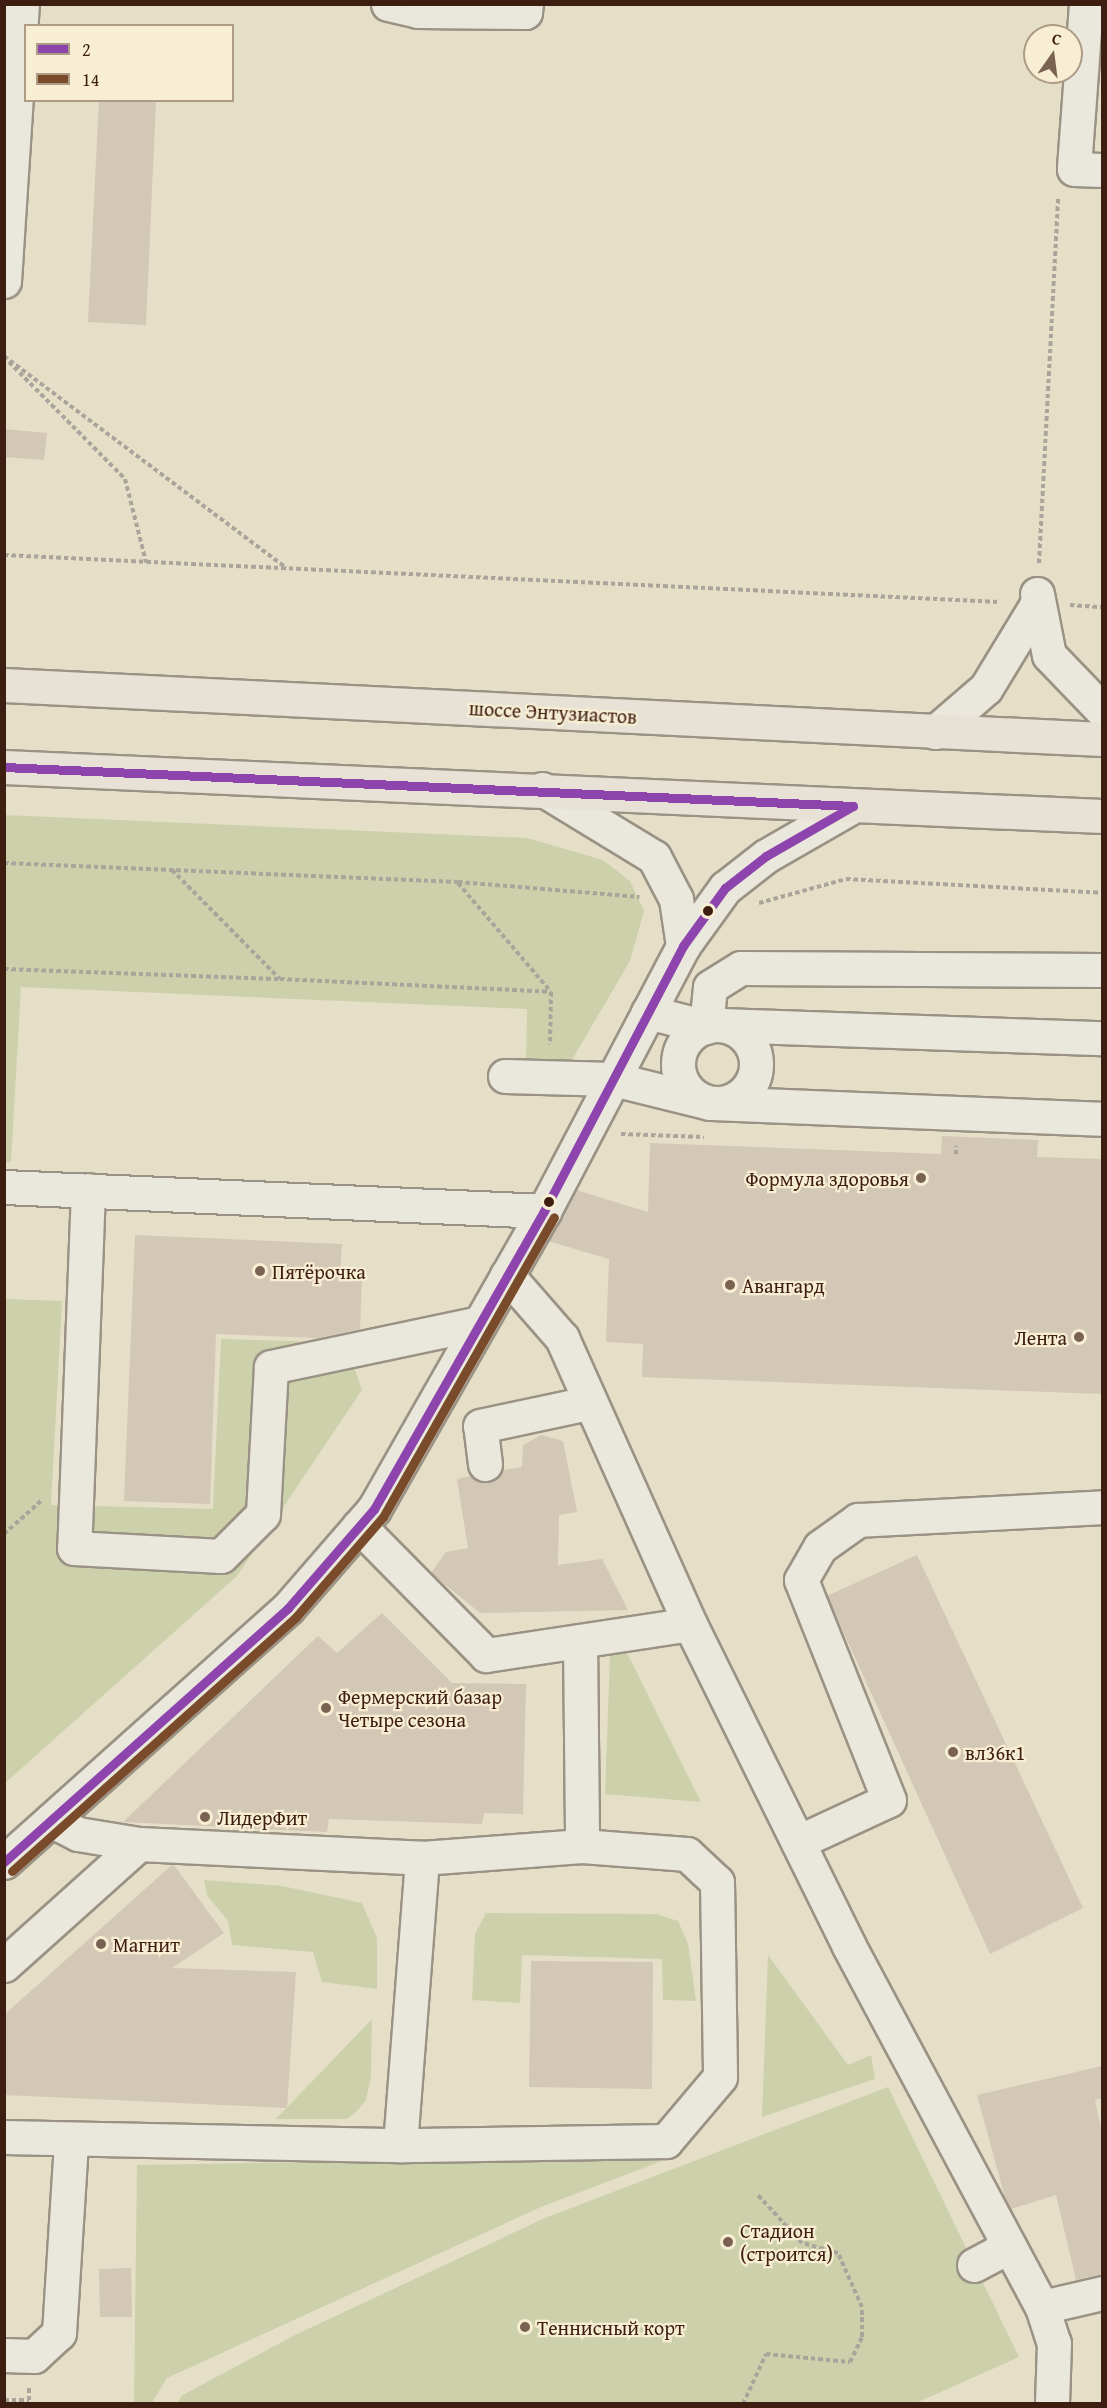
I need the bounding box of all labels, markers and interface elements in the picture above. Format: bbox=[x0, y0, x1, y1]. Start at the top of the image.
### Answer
legend bbox=[24, 24, 234, 102]
north arrow bbox=[1023, 24, 1083, 84]
text: С bbox=[1050, 26, 1064, 51]
text: 2 bbox=[82, 36, 91, 63]
text: 14 bbox=[82, 66, 99, 93]
street label: шоссе Энтузиастов bbox=[468, 696, 638, 728]
unlabelled marker bbox=[702, 905, 714, 917]
place label: Формула здоровья bbox=[746, 1166, 909, 1190]
marker: Формула здоровья bbox=[914, 1171, 928, 1185]
unlabelled marker bbox=[543, 1196, 555, 1208]
place label: Пятёрочка bbox=[272, 1259, 366, 1283]
marker: Пятёрочка bbox=[253, 1264, 267, 1278]
place label: Авангард bbox=[742, 1273, 825, 1297]
marker: Авангард bbox=[723, 1278, 737, 1292]
place label: Лента bbox=[1014, 1325, 1067, 1349]
marker: Лента bbox=[1072, 1330, 1086, 1344]
place label: Фермерский базар Четыре сезона bbox=[338, 1684, 502, 1731]
marker: Фермерский базар Четыре сезона bbox=[319, 1701, 333, 1715]
place label: вл36к1 bbox=[965, 1740, 1025, 1764]
marker: вл36к1 bbox=[946, 1745, 960, 1759]
place label: ЛидерФит bbox=[217, 1805, 307, 1829]
marker: ЛидерФит bbox=[198, 1810, 212, 1824]
place label: Магнит bbox=[113, 1932, 180, 1956]
marker: Магнит bbox=[94, 1937, 108, 1951]
place label: Стадион (строится) bbox=[740, 2218, 833, 2265]
marker: Стадион (строится) bbox=[721, 2235, 735, 2249]
place label: Теннисный корт bbox=[537, 2315, 685, 2339]
marker: Теннисный корт bbox=[518, 2320, 532, 2334]

